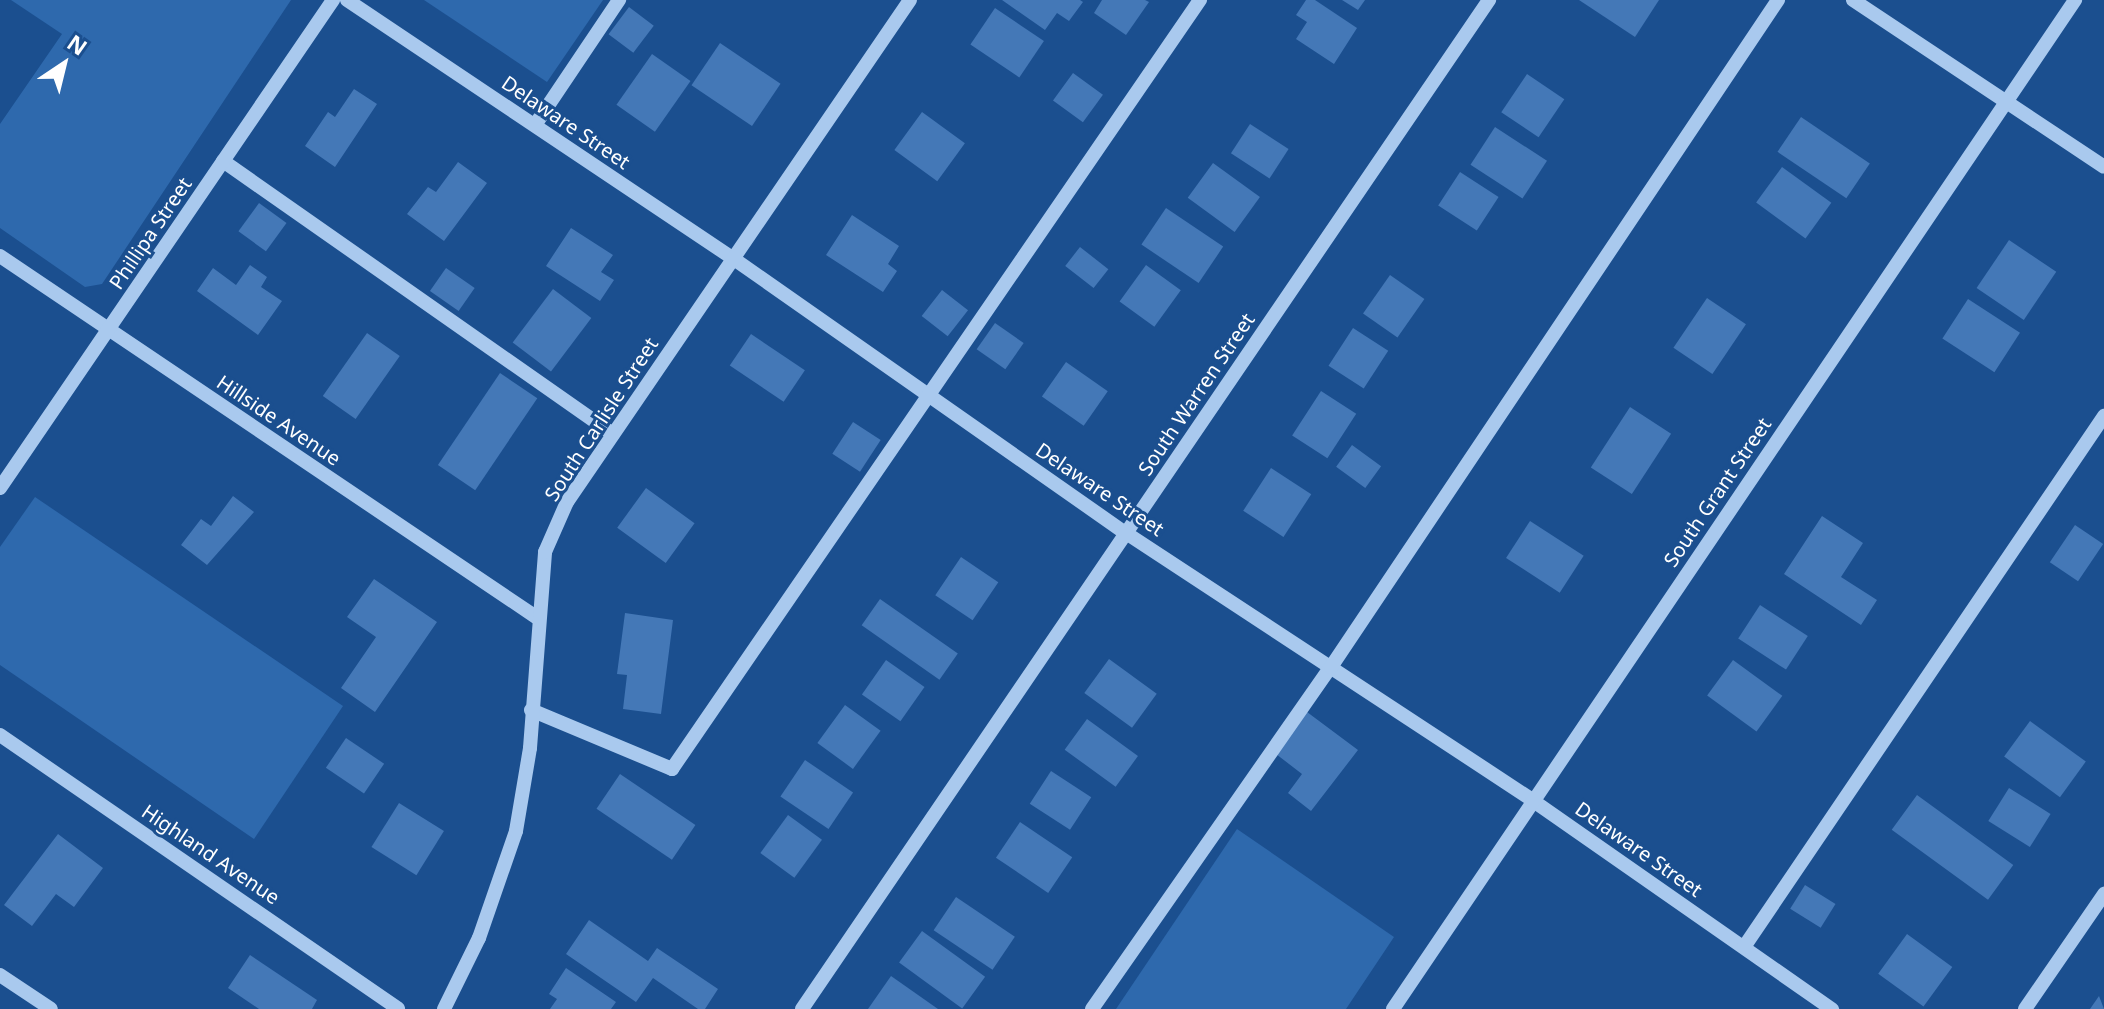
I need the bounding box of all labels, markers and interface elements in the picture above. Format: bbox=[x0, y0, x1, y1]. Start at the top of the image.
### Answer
north arrow bbox=[24, 24, 104, 104]
text: N bbox=[62, 27, 94, 62]
street label: Delaware Street bbox=[497, 70, 635, 174]
street label: Phillipa Street bbox=[104, 173, 196, 293]
street label: South Warren Street bbox=[1133, 308, 1259, 480]
street label: South Carlisle Street bbox=[539, 333, 663, 505]
street label: Hillside Avenue bbox=[213, 370, 345, 470]
street label: South Grant Street bbox=[1658, 413, 1776, 571]
street label: Delaware Street bbox=[1031, 437, 1169, 541]
street label: Delaware Street bbox=[1571, 796, 1707, 902]
street label: Highland Avenue bbox=[138, 799, 284, 909]

